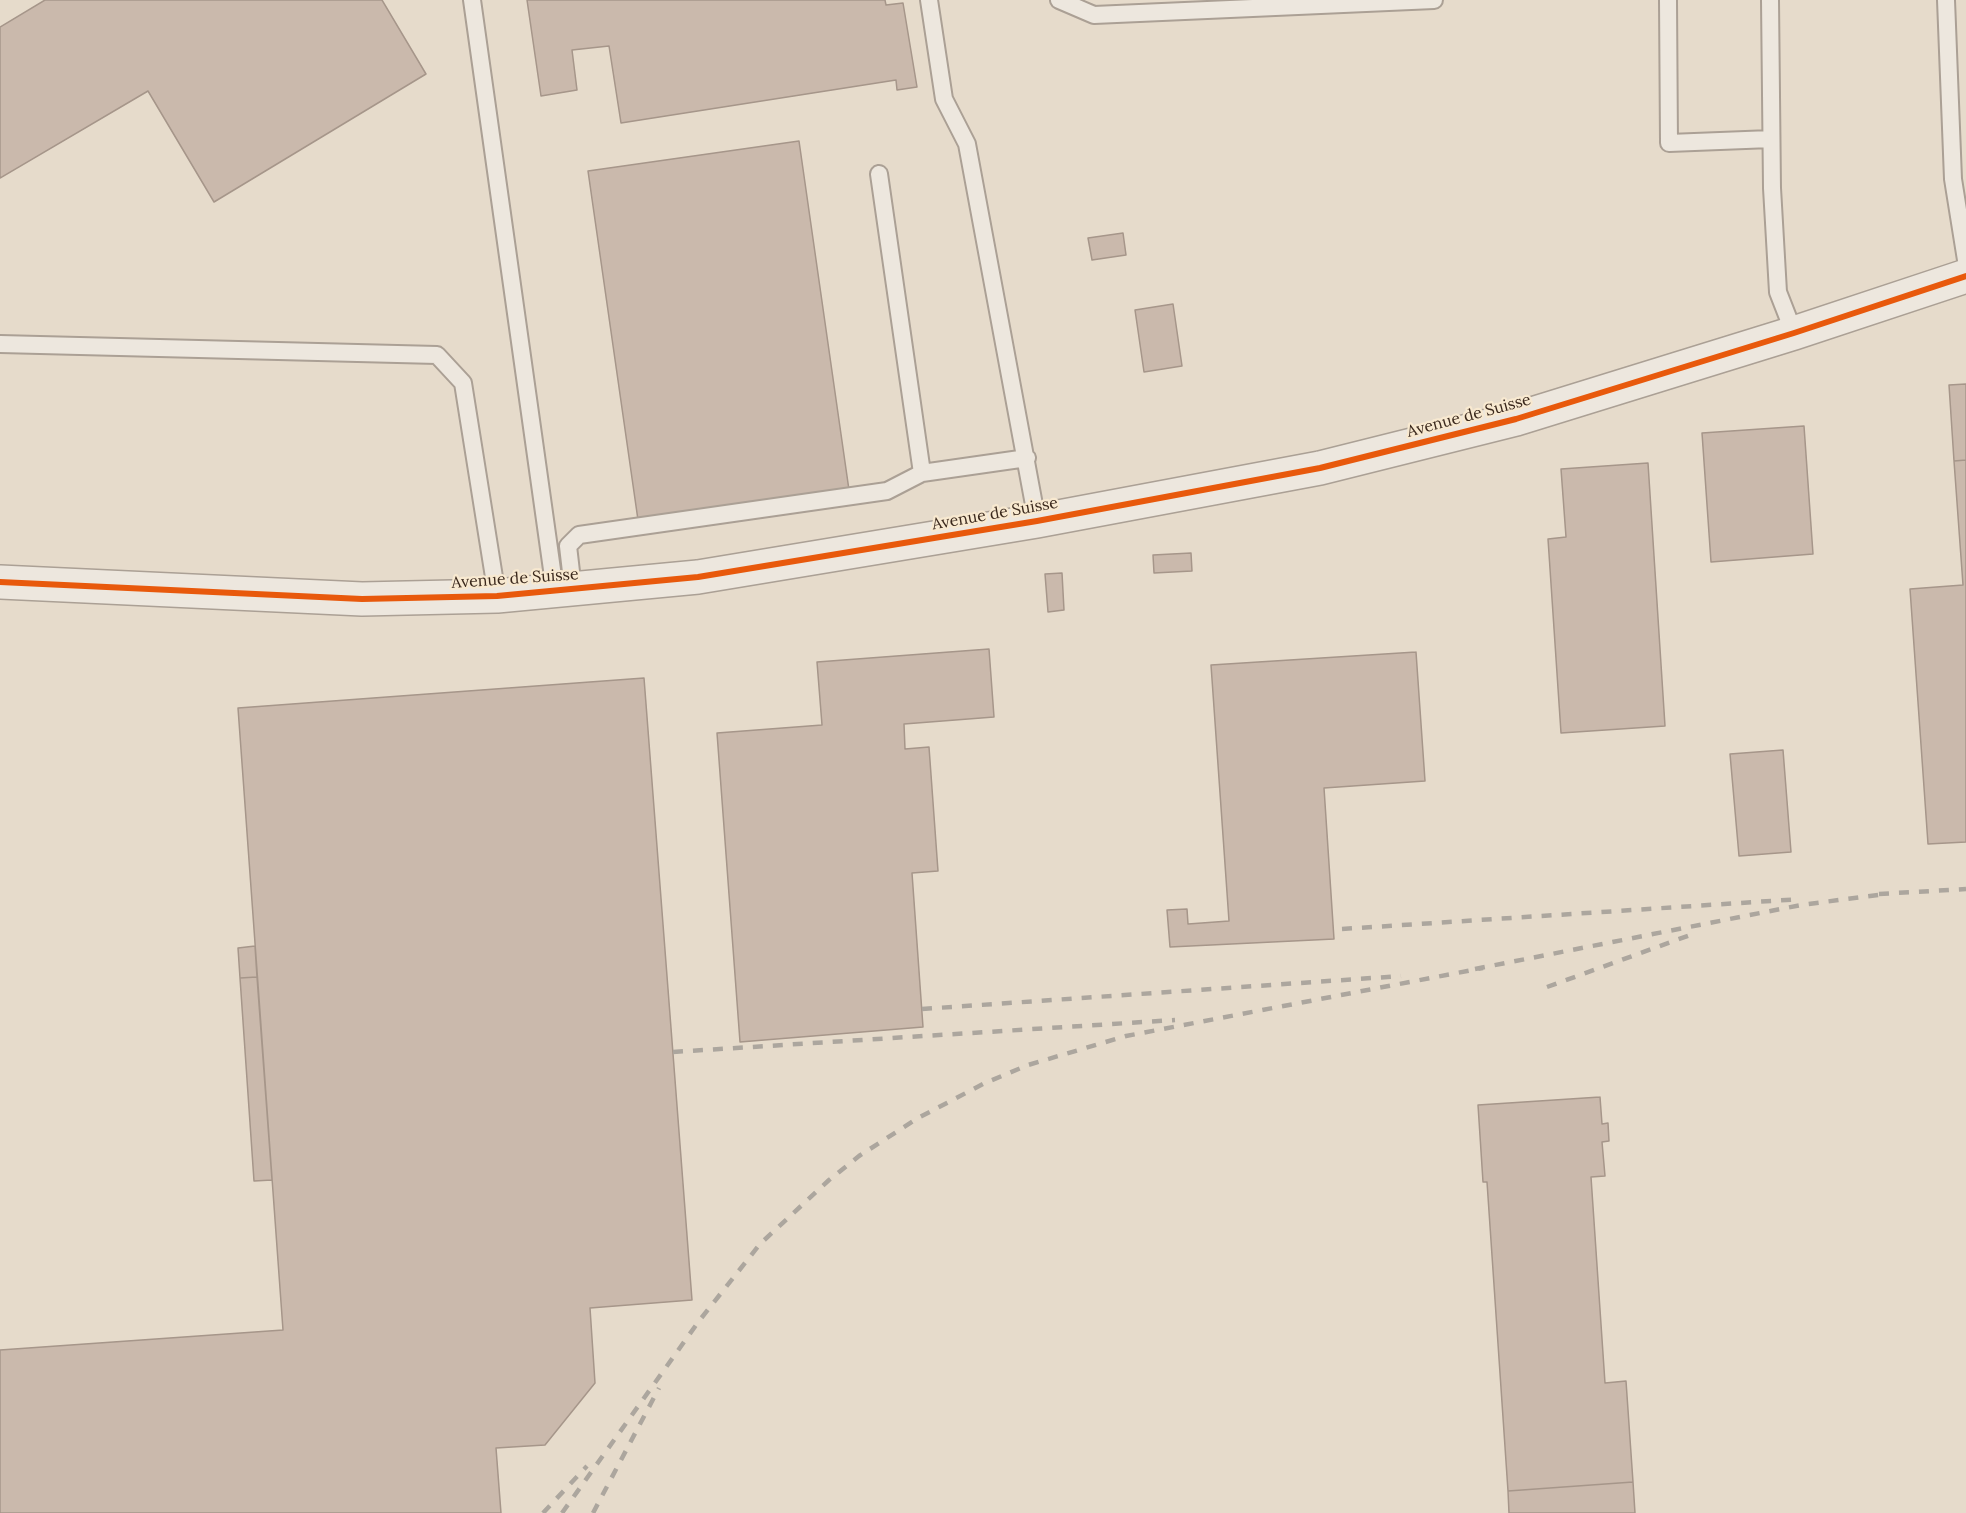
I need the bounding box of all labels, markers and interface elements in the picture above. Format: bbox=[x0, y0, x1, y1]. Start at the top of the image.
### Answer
street label: Avenue de Suisse bbox=[1405, 390, 1533, 442]
street label: Avenue de Suisse bbox=[931, 493, 1059, 535]
street label: Avenue de Suisse bbox=[451, 565, 579, 593]

